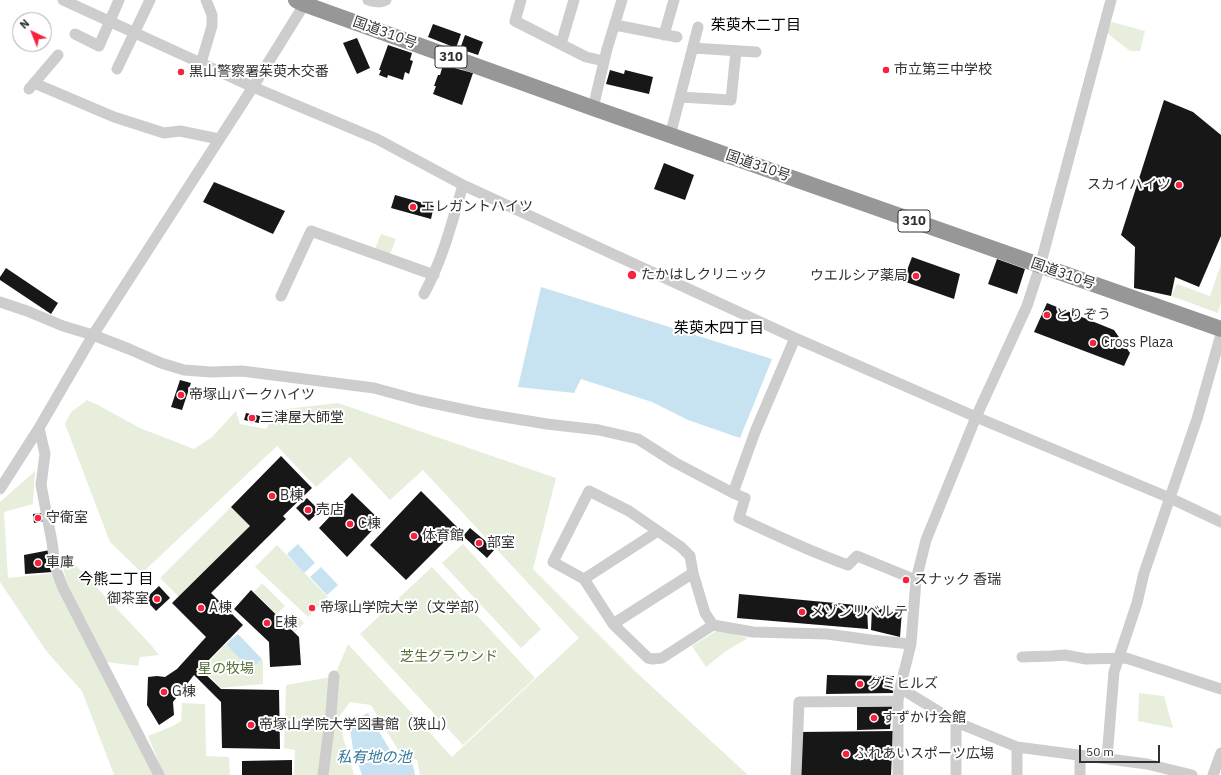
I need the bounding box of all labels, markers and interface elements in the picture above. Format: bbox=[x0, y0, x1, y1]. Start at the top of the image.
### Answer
north arrow bbox=[12, 12, 52, 52]
street label: 国道310号 bbox=[351, 14, 419, 52]
text: N bbox=[17, 16, 32, 32]
district label: 茱萸木二丁目 bbox=[711, 17, 801, 35]
road number: 310 bbox=[435, 46, 467, 68]
place label: 市立第三中学校 bbox=[894, 62, 992, 78]
place label: 黒山警察署茱萸木交番 bbox=[189, 64, 329, 80]
marker: 市立第三中学校 bbox=[881, 65, 891, 75]
marker: 黒山警察署茱萸木交番 bbox=[176, 67, 186, 77]
street label: 国道310号 bbox=[723, 147, 793, 185]
place label: スカイハイツ bbox=[1087, 177, 1171, 193]
marker: スカイハイツ bbox=[1174, 180, 1184, 190]
place label: エレガントハイツ bbox=[421, 199, 533, 215]
marker: エレガントハイツ bbox=[408, 202, 418, 212]
road number: 310 bbox=[898, 210, 930, 232]
street label: 国道310号 bbox=[1028, 255, 1098, 293]
place label: たかはしクリニック bbox=[641, 267, 767, 283]
place label: ウエルシア薬局 bbox=[810, 268, 908, 284]
marker: たかはしクリニック bbox=[626, 269, 638, 281]
marker: ウエルシア薬局 bbox=[911, 271, 921, 281]
place label: とりぞう bbox=[1055, 307, 1111, 323]
marker: とりぞう bbox=[1042, 310, 1052, 320]
district label: 茱萸木四丁目 bbox=[674, 320, 764, 338]
place label: Cross Plaza bbox=[1101, 335, 1173, 351]
marker: Cross Plaza bbox=[1088, 338, 1098, 348]
place label: 帝塚山パークハイツ bbox=[189, 387, 315, 403]
marker: 帝塚山パークハイツ bbox=[176, 390, 186, 400]
place label: 三津屋大師堂 bbox=[260, 410, 344, 426]
marker: 三津屋大師堂 bbox=[247, 413, 257, 423]
place label: B棟 bbox=[280, 488, 303, 504]
marker: B棟 bbox=[267, 491, 277, 501]
place label: 売店 bbox=[316, 502, 344, 518]
marker: 売店 bbox=[303, 505, 313, 515]
place label: 守衛室 bbox=[46, 510, 88, 526]
marker: 守衛室 bbox=[33, 513, 43, 523]
place label: C棟 bbox=[358, 516, 381, 532]
marker: C棟 bbox=[345, 519, 355, 529]
place label: 体育館 bbox=[422, 528, 464, 544]
marker: 体育館 bbox=[409, 531, 419, 541]
place label: 部室 bbox=[487, 535, 515, 551]
marker: 部室 bbox=[474, 538, 484, 548]
place label: 車庫 bbox=[46, 555, 74, 571]
marker: 車庫 bbox=[33, 558, 43, 568]
district label: 今熊二丁目 bbox=[79, 571, 153, 589]
place label: スナック 香瑞 bbox=[914, 572, 1001, 588]
marker: スナック 香瑞 bbox=[901, 575, 911, 585]
place label: 御茶室 bbox=[107, 591, 149, 607]
marker: 御茶室 bbox=[152, 594, 162, 604]
place label: A棟 bbox=[209, 600, 232, 616]
place label: 帝塚山学院大学（文学部） bbox=[320, 600, 488, 616]
marker: A棟 bbox=[196, 603, 206, 613]
marker: 帝塚山学院大学（文学部） bbox=[307, 603, 317, 613]
place label: メゾンリベルテ bbox=[810, 604, 908, 620]
marker: メゾンリベルテ bbox=[797, 607, 807, 617]
place label: E棟 bbox=[275, 615, 297, 631]
marker: E棟 bbox=[262, 618, 272, 628]
park label: 芝生グラウンド bbox=[400, 649, 498, 665]
park label: 星の牧場 bbox=[198, 661, 254, 677]
place label: グミヒルズ bbox=[868, 676, 938, 692]
marker: グミヒルズ bbox=[855, 679, 865, 689]
place label: G棟 bbox=[172, 684, 196, 700]
marker: G棟 bbox=[159, 687, 169, 697]
place label: すずかけ会館 bbox=[882, 710, 966, 726]
marker: すずかけ会館 bbox=[869, 713, 879, 723]
place label: 帝塚山学院大学図書館（狭山） bbox=[259, 717, 455, 733]
marker: 帝塚山学院大学図書館（狭山） bbox=[246, 720, 256, 730]
scale bar bbox=[1081, 737, 1162, 763]
text: 50 m bbox=[1086, 744, 1114, 759]
place label: ふれあいスポーツ広場 bbox=[854, 746, 994, 762]
water label: 私有地の池 bbox=[337, 749, 411, 767]
marker: ふれあいスポーツ広場 bbox=[841, 749, 851, 759]

